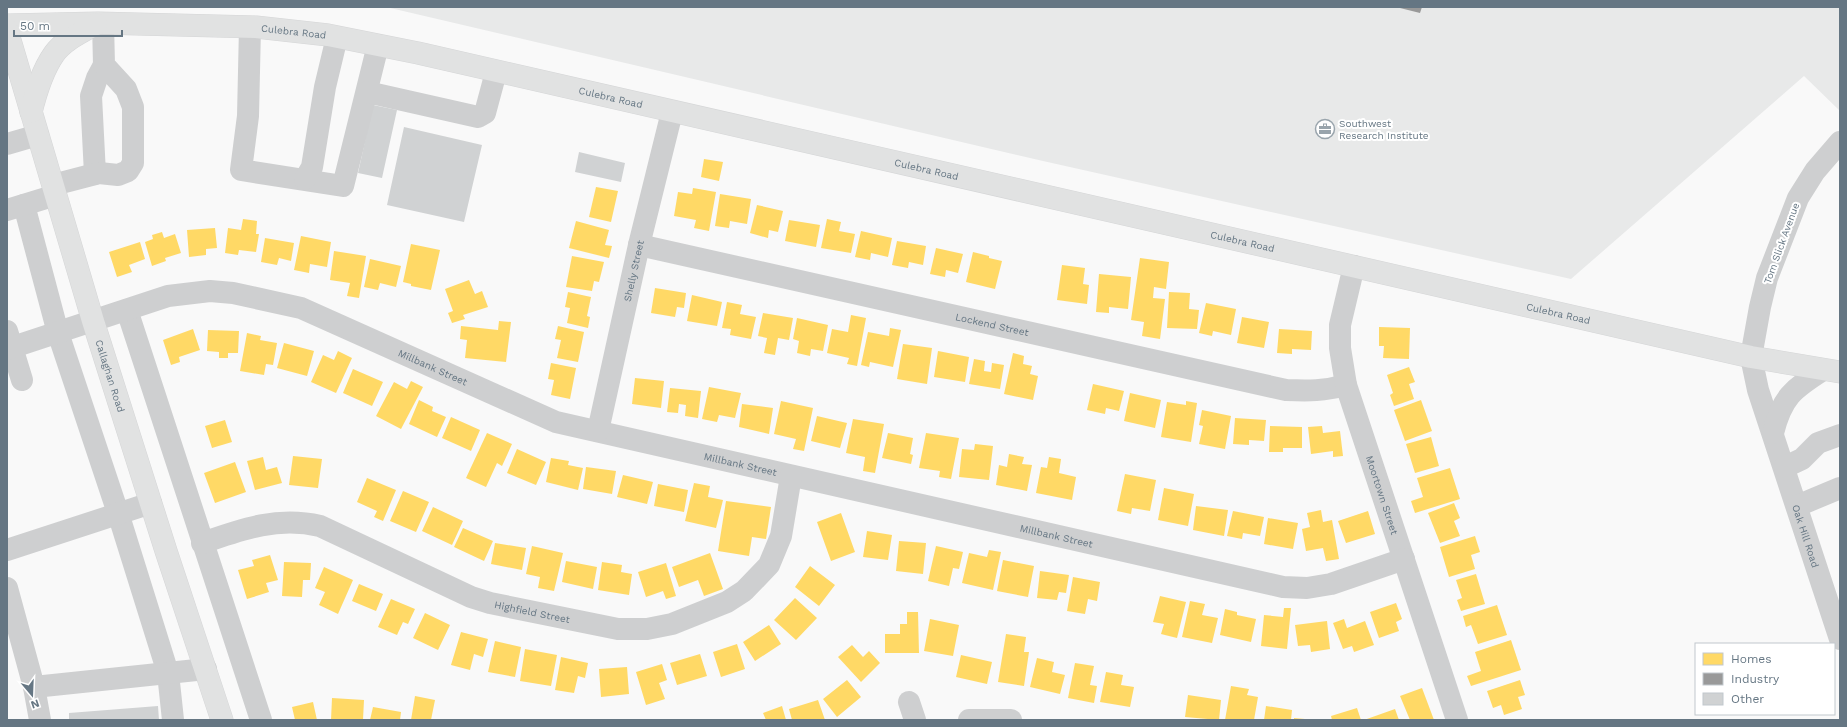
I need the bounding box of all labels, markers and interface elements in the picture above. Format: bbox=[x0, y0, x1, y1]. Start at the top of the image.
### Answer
scale bar bbox=[14, 12, 122, 38]
text: 50 m bbox=[20, 19, 50, 33]
street label: Culebra Road bbox=[261, 23, 327, 41]
street label: Culebra Road bbox=[578, 85, 644, 110]
office icon: Southwest Research Institute bbox=[1314, 118, 1336, 140]
place label: Southwest Research Institute bbox=[1339, 118, 1429, 141]
street label: Culebra Road bbox=[893, 157, 960, 182]
street label: Tom Slick Avenue bbox=[1762, 201, 1801, 285]
street label: Culebra Road bbox=[1209, 229, 1276, 254]
street label: Shelly Street bbox=[622, 238, 646, 303]
street label: Culebra Road bbox=[1525, 301, 1591, 326]
street label: Lockend Street bbox=[954, 311, 1031, 338]
street label: Callaghan Road bbox=[93, 338, 127, 414]
street label: Millbank Street bbox=[396, 347, 470, 388]
street label: Millbank Street bbox=[703, 451, 779, 478]
street label: Moortown Street bbox=[1364, 454, 1400, 537]
street label: Oak Hill Road bbox=[1790, 503, 1821, 569]
street label: Millbank Street bbox=[1019, 522, 1095, 550]
street label: Highfield Street bbox=[493, 599, 572, 625]
legend bbox=[1695, 643, 1835, 715]
text: Homes bbox=[1731, 652, 1772, 666]
text: Industry bbox=[1731, 672, 1780, 686]
north arrow bbox=[12, 675, 52, 715]
text: Other bbox=[1731, 692, 1764, 706]
text: N bbox=[29, 697, 41, 711]

